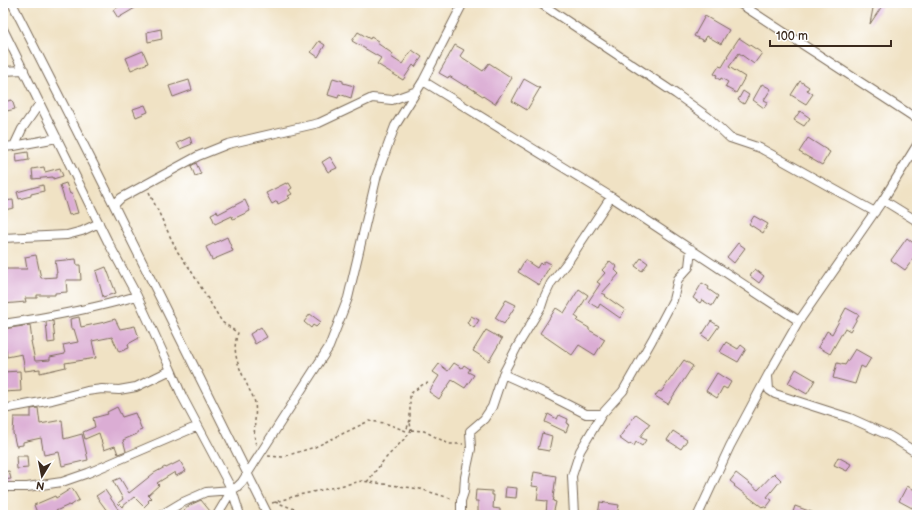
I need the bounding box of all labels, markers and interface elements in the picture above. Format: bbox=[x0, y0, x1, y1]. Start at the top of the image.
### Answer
scale bar bbox=[770, 22, 891, 48]
text: 100 m bbox=[776, 29, 808, 44]
north arrow bbox=[22, 456, 62, 496]
text: N bbox=[35, 478, 46, 492]

